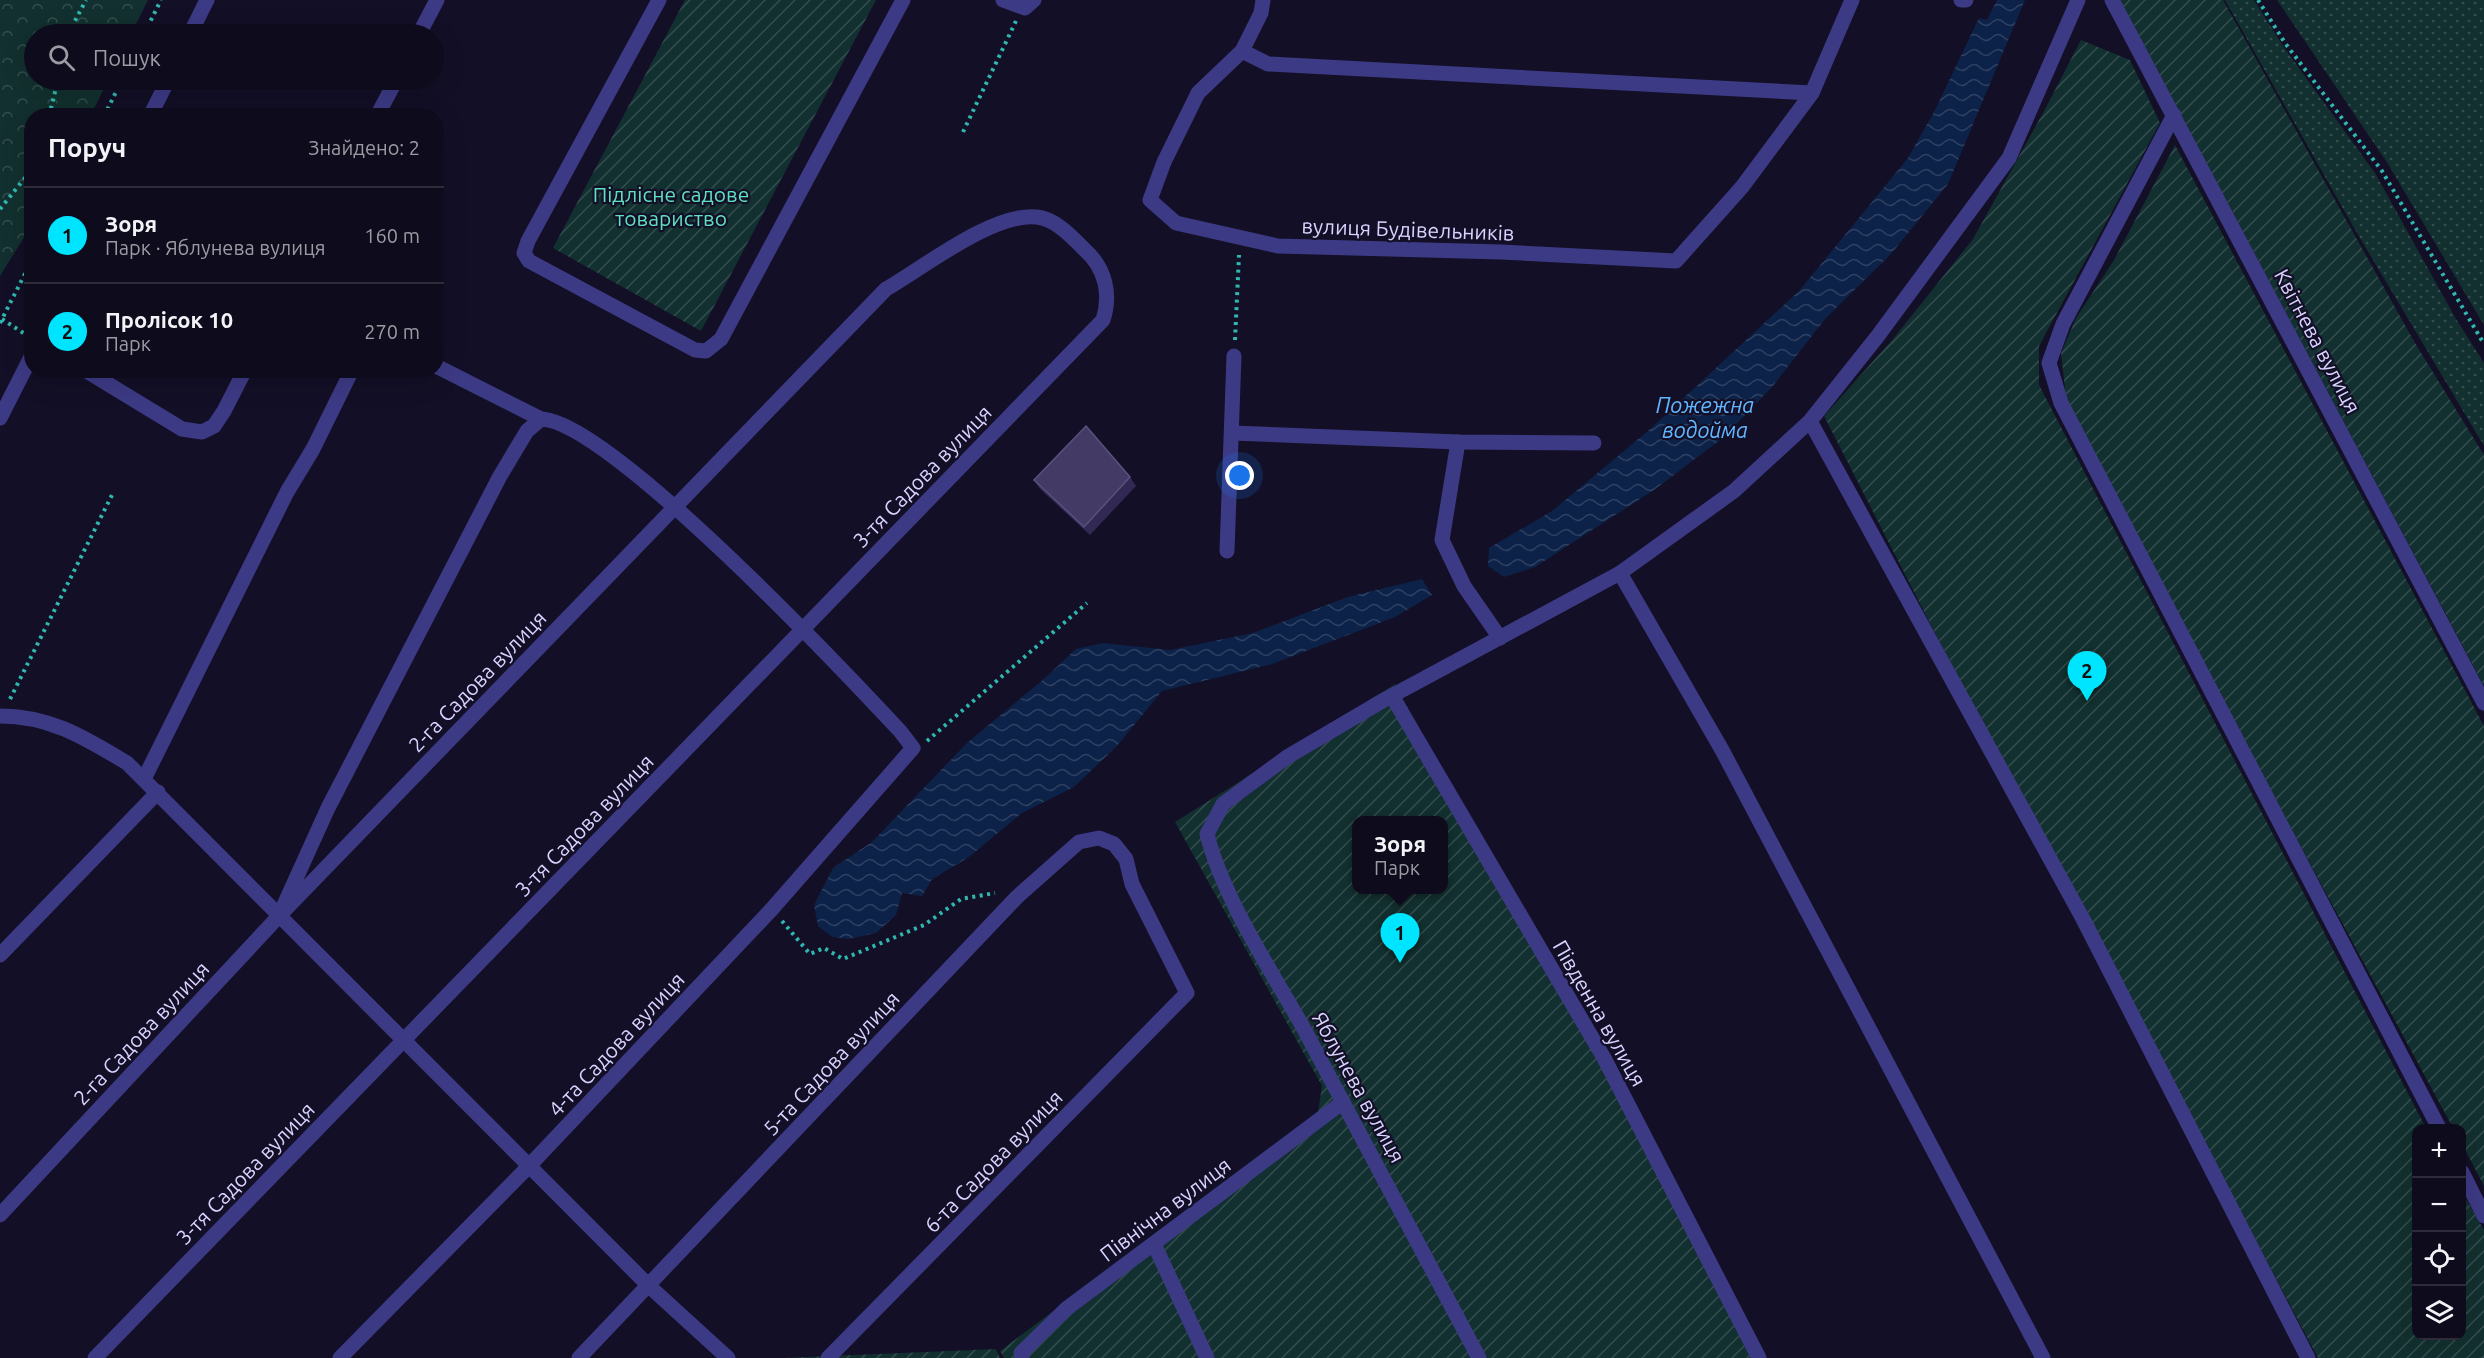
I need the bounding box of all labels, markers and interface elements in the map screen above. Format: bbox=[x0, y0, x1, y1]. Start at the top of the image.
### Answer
search box bbox=[24, 24, 444, 90]
icon: search bbox=[45, 41, 78, 74]
text: Пошук bbox=[93, 45, 161, 70]
text: Поруч bbox=[48, 133, 126, 162]
text: Знайдено: 2 bbox=[308, 136, 420, 159]
park label: Підлісне садове товариство bbox=[593, 182, 749, 230]
text: Зоря bbox=[105, 211, 157, 236]
street label: вулиця Будівельників bbox=[1301, 213, 1515, 245]
text: 1 bbox=[62, 224, 73, 247]
text: 160 m bbox=[364, 224, 420, 247]
text: Парк · Яблунева вулиця bbox=[105, 236, 326, 259]
street label: Квітнева вулиця bbox=[2270, 265, 2366, 417]
text: Пролісок 10 bbox=[105, 307, 233, 332]
text: 2 bbox=[62, 320, 73, 343]
text: 270 m bbox=[364, 320, 420, 343]
text: Парк bbox=[105, 332, 151, 355]
water label: Пожежна водойма bbox=[1656, 392, 1754, 442]
street label: 3-тя Садова вулиця bbox=[848, 400, 996, 552]
your location bbox=[1225, 461, 1254, 490]
street label: 2-га Садова вулиця bbox=[403, 605, 551, 757]
pin: 2 bbox=[2068, 652, 2106, 701]
street label: 3-тя Садова вулиця bbox=[510, 749, 658, 901]
popup bbox=[1352, 816, 1448, 894]
text: Зоря bbox=[1374, 831, 1426, 856]
text: Парк bbox=[1374, 856, 1420, 879]
pin: 1 bbox=[1380, 914, 1420, 963]
street label: Південна вулиця bbox=[1548, 936, 1652, 1090]
street label: 2-га Садова вулиця bbox=[68, 956, 214, 1110]
street label: 4-та Садова вулиця bbox=[543, 967, 689, 1121]
street label: 5-та Садова вулиця bbox=[758, 986, 904, 1140]
street label: Яблунева вулиця bbox=[1308, 1008, 1410, 1166]
street label: 6-та Садова вулиця bbox=[919, 1085, 1067, 1237]
street label: 3-тя Садова вулиця bbox=[171, 1097, 319, 1249]
map controls bbox=[2412, 1124, 2466, 1340]
button: + bbox=[2412, 1124, 2466, 1178]
street label: Північна вулиця bbox=[1095, 1152, 1235, 1266]
button: − bbox=[2412, 1178, 2466, 1232]
button: locate bbox=[2412, 1232, 2466, 1286]
button: layers bbox=[2412, 1286, 2466, 1340]

